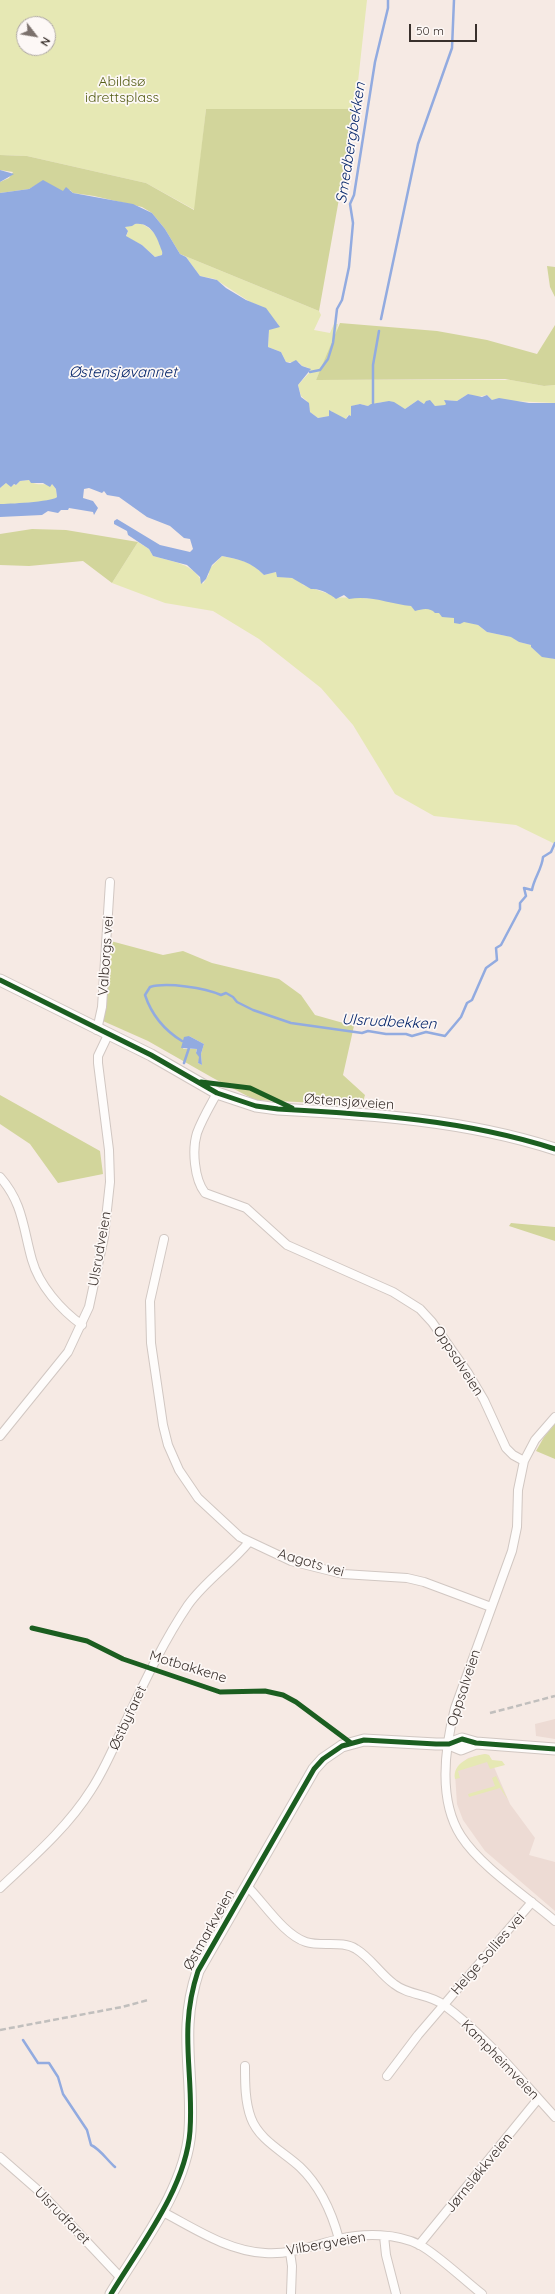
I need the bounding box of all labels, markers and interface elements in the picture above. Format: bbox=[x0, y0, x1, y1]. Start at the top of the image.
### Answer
north arrow bbox=[16, 16, 56, 56]
scale bar bbox=[411, 16, 479, 42]
text: 50 m bbox=[416, 23, 444, 38]
text: N bbox=[37, 35, 54, 49]
park label: Abildsø idrettsplass bbox=[85, 74, 159, 106]
water label: Smedbergbekken bbox=[333, 81, 369, 205]
water label: Østensjøvannet bbox=[69, 363, 177, 381]
street label: Valborgs vei bbox=[95, 915, 117, 997]
water label: Ulsrudbekken bbox=[341, 1011, 437, 1033]
street label: Østensjøveien bbox=[303, 1090, 395, 1114]
street label: Ulsrudveien bbox=[85, 1210, 115, 1288]
street label: Oppsalveien bbox=[429, 1323, 487, 1399]
street label: Aagots vei bbox=[276, 1545, 346, 1581]
street label: Motbakkene bbox=[147, 1647, 229, 1687]
street label: Oppsalveien bbox=[444, 1647, 484, 1729]
street label: Østbyfaret bbox=[106, 1683, 150, 1753]
street label: Østmarkveien bbox=[180, 1887, 238, 1973]
street label: Helge Sollies vei bbox=[448, 1909, 528, 1999]
street label: Kampheimveien bbox=[457, 2016, 543, 2104]
street label: Jørnsløkkveien bbox=[442, 2130, 516, 2216]
street label: Ulsrudfaret bbox=[31, 2184, 93, 2248]
street label: Vilbergveien bbox=[285, 2229, 367, 2259]

